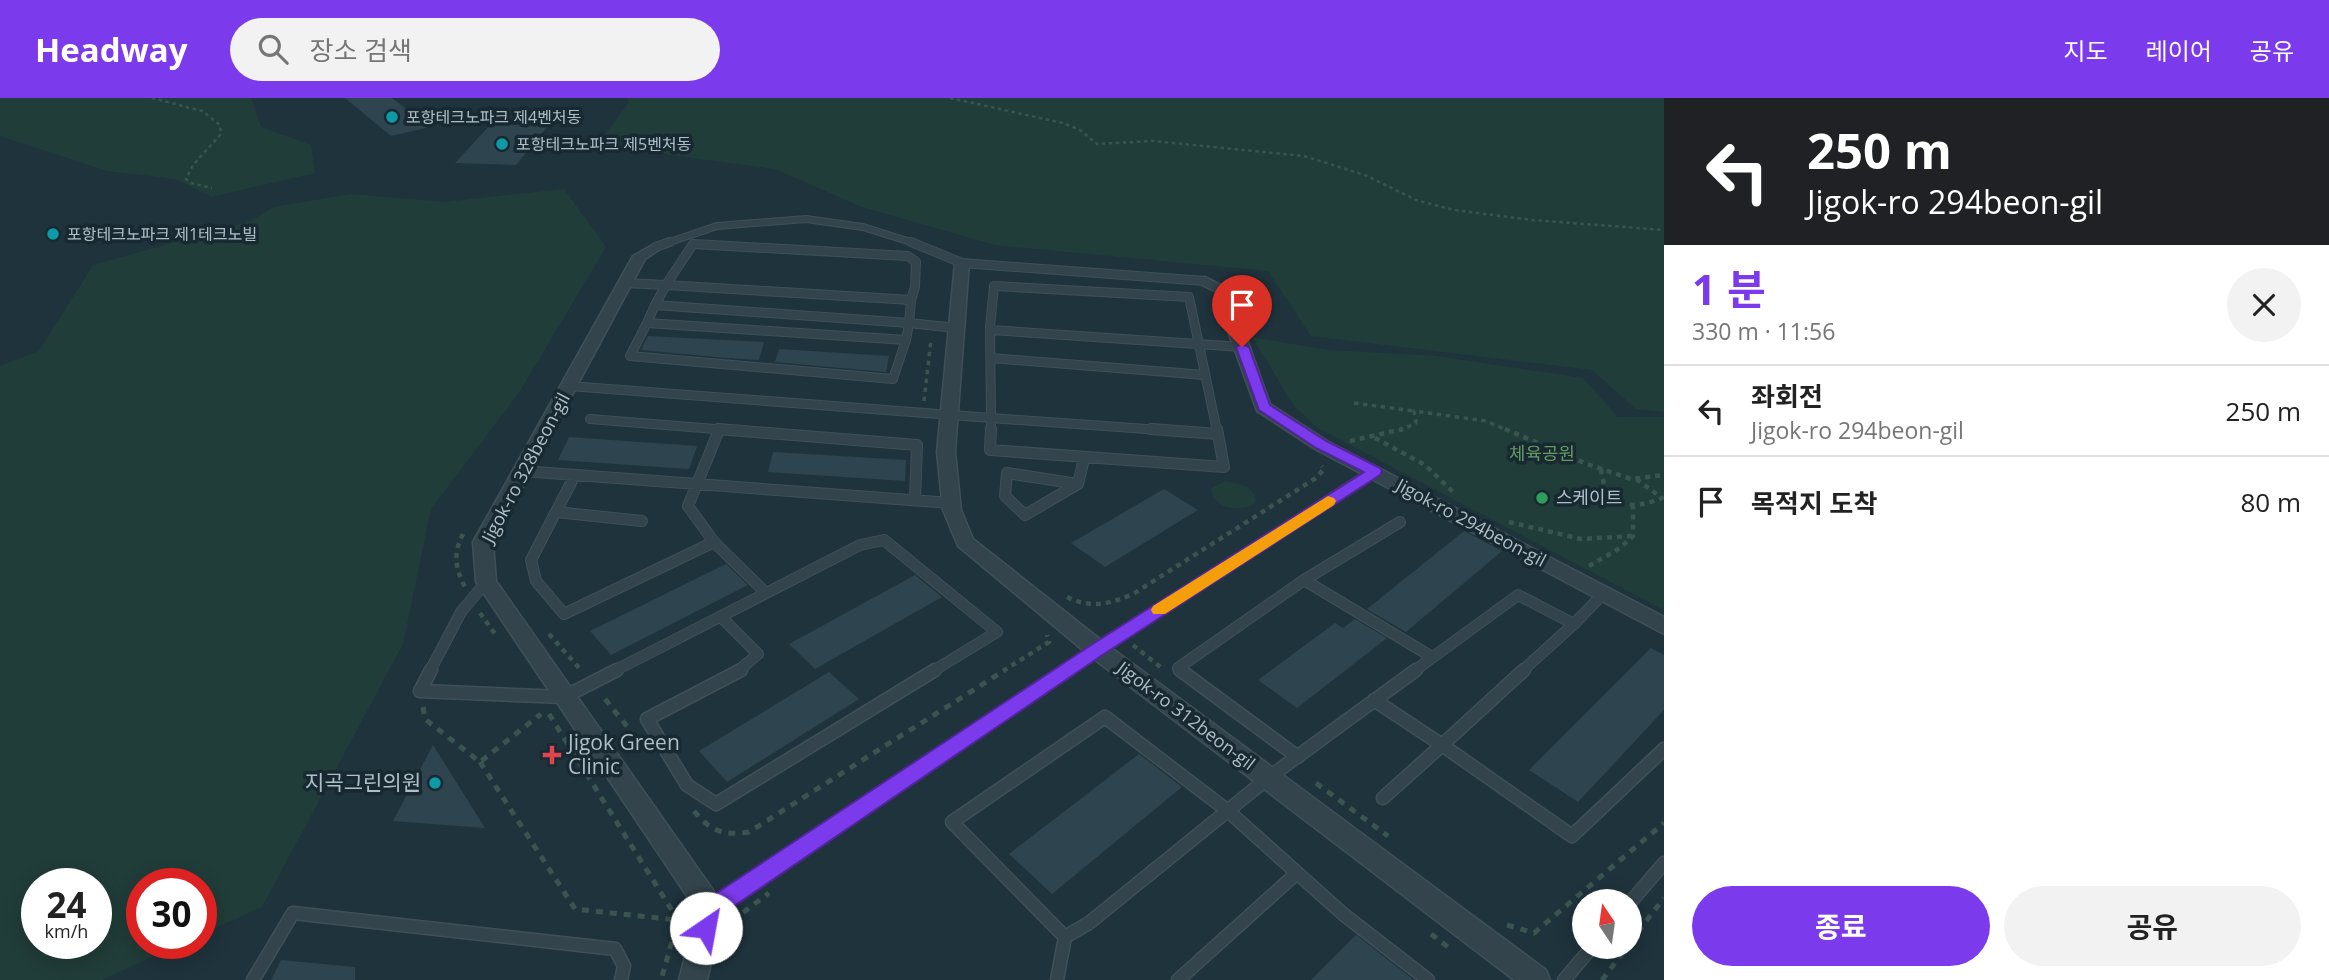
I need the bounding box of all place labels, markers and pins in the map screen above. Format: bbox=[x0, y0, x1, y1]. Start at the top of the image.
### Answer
place label: 포항테크노파크 제4벤처동 bbox=[406, 106, 582, 128]
marker: 포항테크노파크 제4벤처동 bbox=[384, 109, 400, 125]
place label: 포항테크노파크 제5벤처동 bbox=[516, 133, 692, 155]
marker: 포항테크노파크 제5벤처동 bbox=[494, 136, 510, 152]
place label: 포항테크노파크 제1테크노빌 bbox=[67, 223, 257, 245]
marker: 포항테크노파크 제1테크노빌 bbox=[45, 226, 61, 242]
pin bbox=[1212, 275, 1272, 347]
place label: 스케이트 bbox=[1556, 485, 1622, 509]
marker: 스케이트 bbox=[1534, 490, 1550, 506]
place label: Jigok Green Clinic bbox=[566, 728, 680, 780]
marker: Jigok Green Clinic bbox=[542, 745, 562, 765]
place label: 지곡그린의원 bbox=[305, 768, 421, 796]
marker: 지곡그린의원 bbox=[427, 775, 443, 791]

